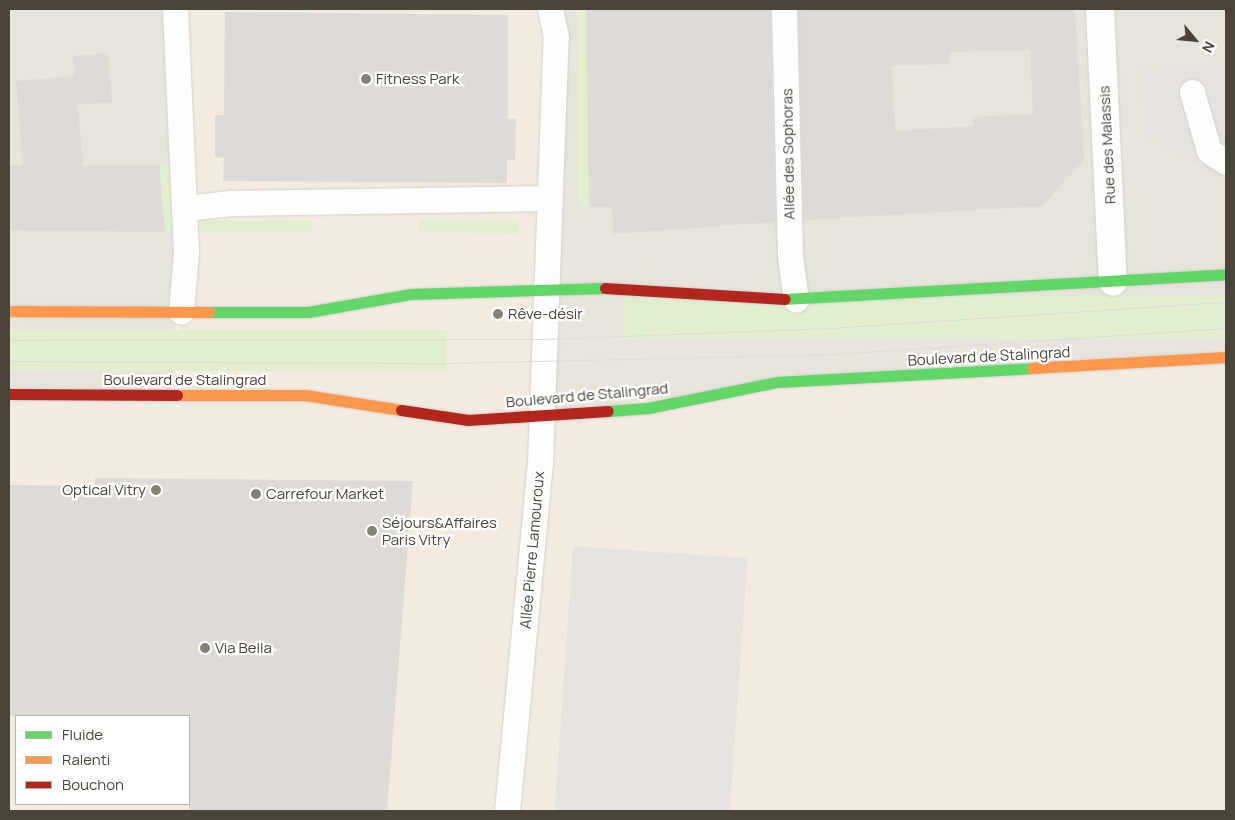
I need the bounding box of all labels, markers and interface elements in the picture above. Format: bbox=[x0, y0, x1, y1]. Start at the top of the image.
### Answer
north arrow bbox=[1170, 15, 1220, 65]
text: N bbox=[1198, 38, 1219, 56]
place label: Fitness Park bbox=[376, 70, 459, 88]
marker: Fitness Park bbox=[360, 73, 372, 85]
street label: Rue des Malassis bbox=[1095, 85, 1119, 205]
street label: Allée des Sophoras bbox=[778, 88, 798, 220]
place label: Rêve-désir bbox=[508, 305, 583, 323]
marker: Rêve-désir bbox=[492, 308, 504, 320]
street label: Boulevard de Stalingrad bbox=[907, 343, 1071, 369]
street label: Boulevard de Stalingrad bbox=[104, 371, 266, 389]
street label: Boulevard de Stalingrad bbox=[505, 379, 669, 411]
street label: Allée Pierre Lamouroux bbox=[516, 470, 548, 630]
place label: Optical Vitry bbox=[62, 481, 146, 499]
marker: Optical Vitry bbox=[150, 484, 162, 496]
place label: Carrefour Market bbox=[266, 485, 384, 503]
marker: Carrefour Market bbox=[250, 488, 262, 500]
place label: Séjours&Affaires Paris Vitry bbox=[382, 513, 497, 548]
marker: Séjours&Affaires Paris Vitry bbox=[366, 525, 378, 537]
place label: Via Bella bbox=[215, 639, 272, 657]
marker: Via Bella bbox=[199, 642, 211, 654]
legend bbox=[15, 715, 190, 805]
text: Fluide bbox=[62, 724, 103, 745]
text: Ralenti bbox=[62, 749, 110, 770]
text: Bouchon bbox=[62, 774, 124, 795]

